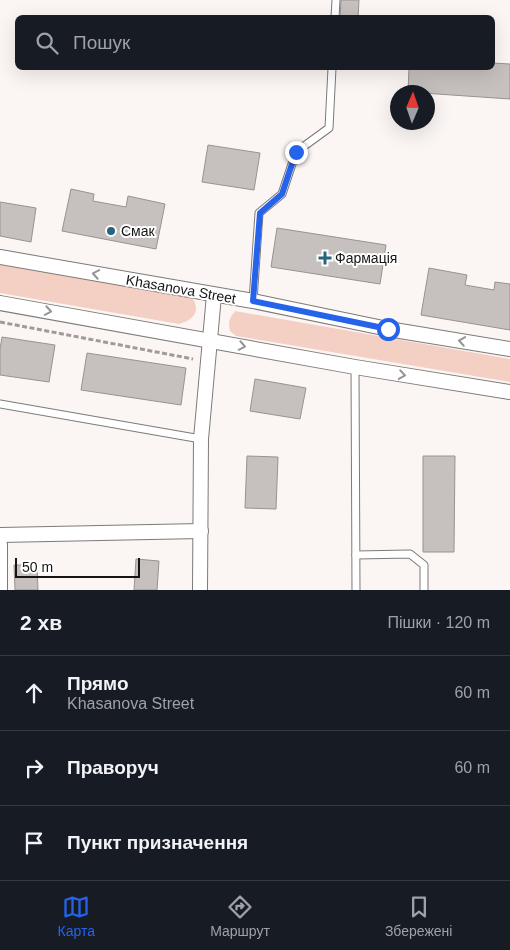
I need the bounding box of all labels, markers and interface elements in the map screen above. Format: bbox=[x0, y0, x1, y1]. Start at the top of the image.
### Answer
search box bbox=[15, 15, 495, 70]
icon: search bbox=[33, 29, 61, 57]
text: Пошук bbox=[73, 32, 130, 53]
north arrow bbox=[390, 85, 435, 130]
route end bbox=[285, 141, 308, 164]
place label: Смак bbox=[121, 223, 156, 239]
marker: Смак bbox=[105, 225, 117, 237]
place label: Фармація bbox=[335, 250, 397, 266]
marker: Фармація bbox=[319, 252, 331, 264]
one-way arrow bbox=[91, 269, 100, 279]
street label: Khasanova Street bbox=[125, 271, 237, 307]
one-way arrow bbox=[44, 306, 52, 316]
route start bbox=[377, 318, 400, 341]
one-way arrow bbox=[458, 337, 466, 347]
one-way arrow bbox=[238, 340, 247, 350]
one-way arrow bbox=[398, 369, 407, 379]
scale bar bbox=[15, 555, 140, 578]
text: 50 m bbox=[22, 559, 53, 575]
text: 2 хв bbox=[20, 611, 62, 634]
text: Пішки · 120 m bbox=[387, 614, 490, 631]
text: Прямо bbox=[67, 673, 129, 694]
icon: ahead bbox=[20, 679, 48, 707]
text: 60 m bbox=[454, 684, 490, 701]
text: Khasanova Street bbox=[67, 695, 194, 712]
icon: right bbox=[20, 754, 48, 782]
text: Праворуч bbox=[67, 757, 159, 778]
text: 60 m bbox=[454, 759, 490, 776]
icon: arrive bbox=[20, 829, 48, 857]
text: Пункт призначення bbox=[67, 832, 248, 853]
tab: Карта bbox=[58, 893, 95, 939]
tab: Маршрут bbox=[210, 893, 270, 939]
tab: Збережені bbox=[385, 893, 452, 939]

